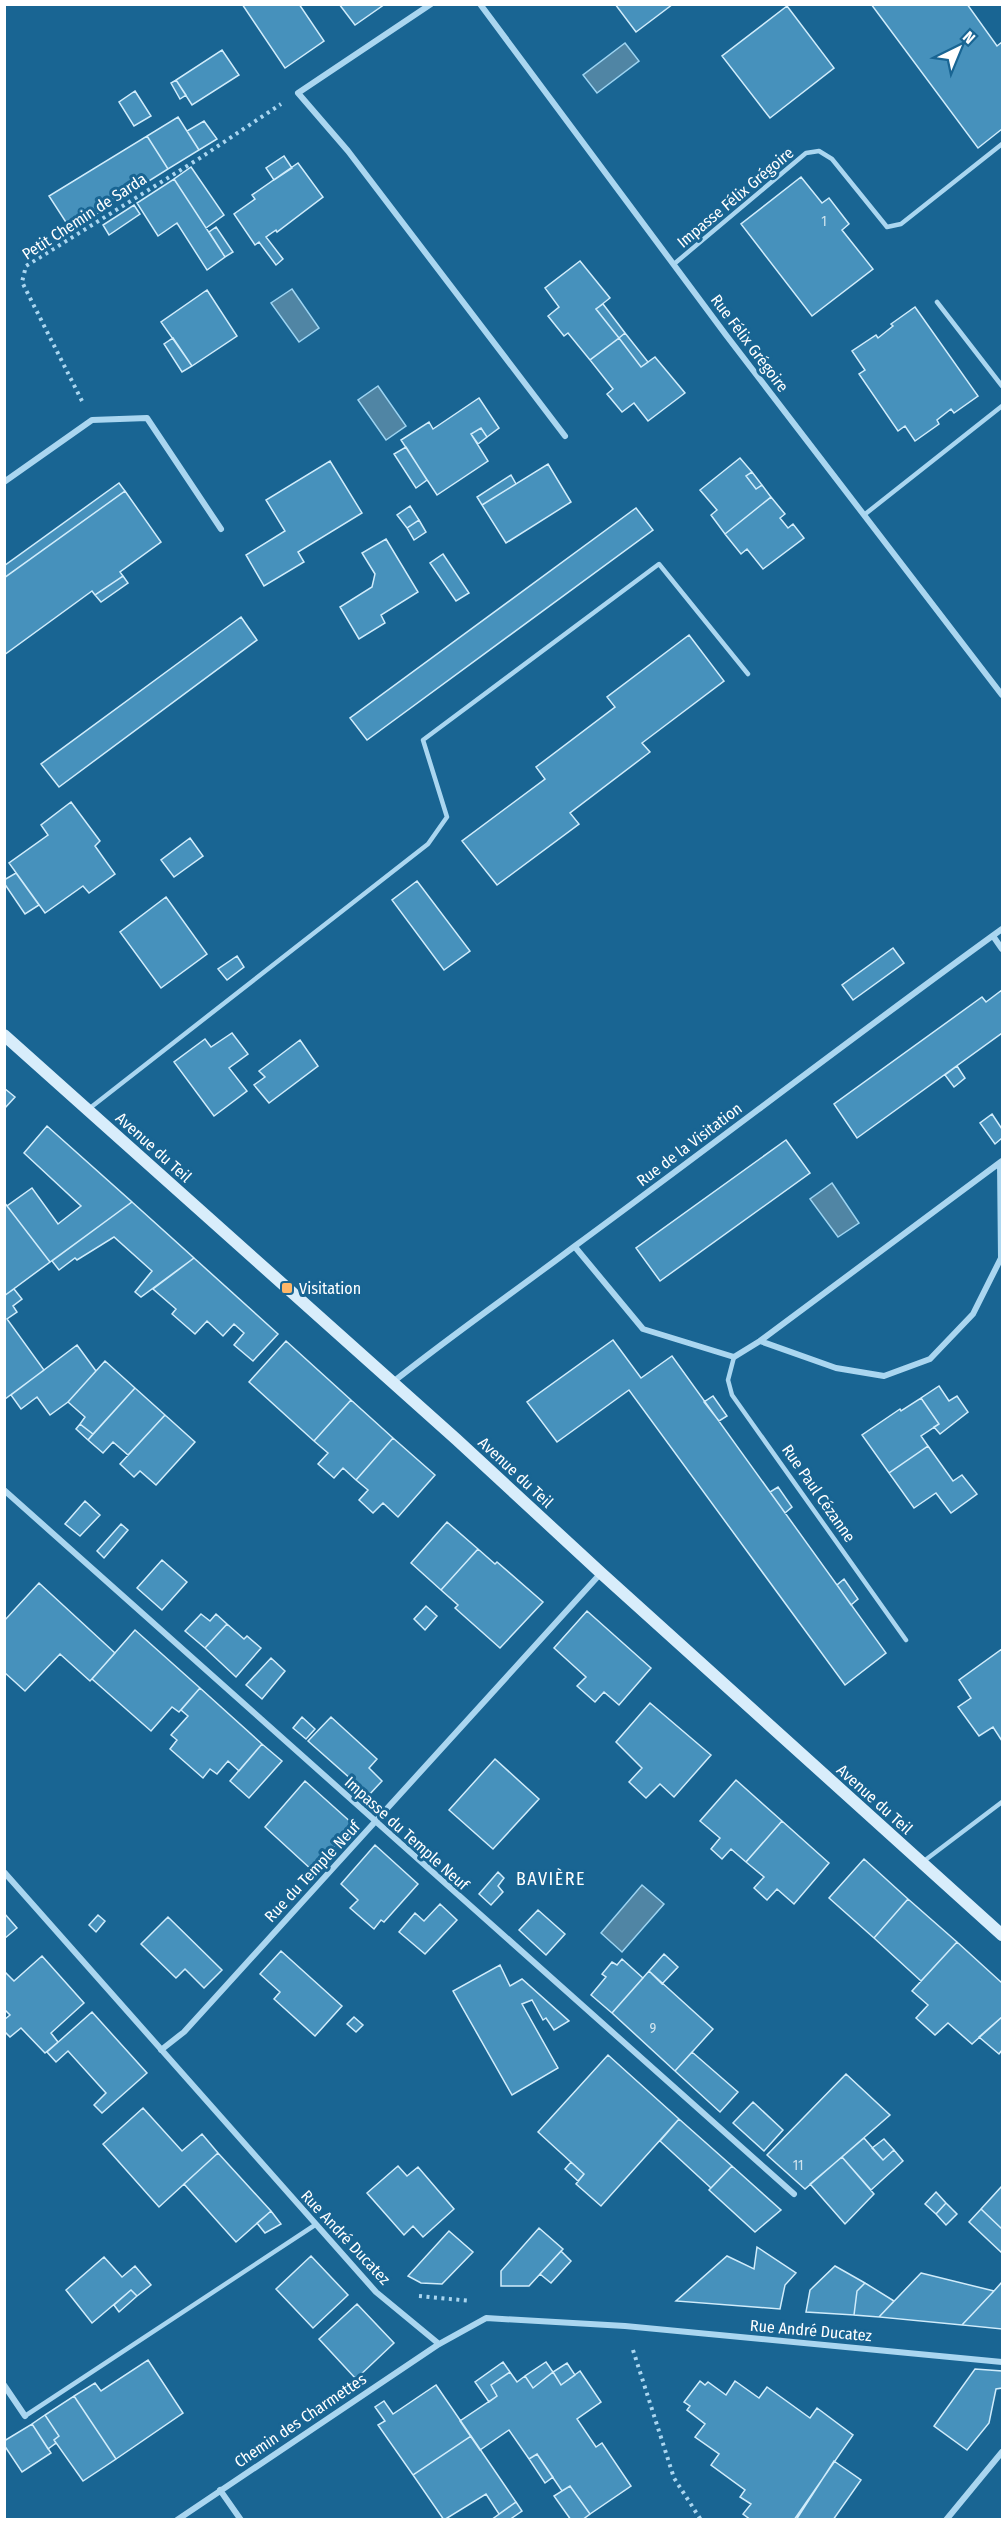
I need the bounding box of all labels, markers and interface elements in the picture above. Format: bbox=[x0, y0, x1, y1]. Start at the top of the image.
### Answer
north arrow bbox=[929, 18, 989, 78]
text: N bbox=[959, 27, 979, 48]
street label: Impasse Félix Grégoire bbox=[673, 143, 797, 252]
street label: Petit Chemin de Sarda bbox=[19, 169, 150, 264]
house number: 1 bbox=[821, 213, 827, 230]
street label: Rue Félix Grégoire bbox=[707, 291, 792, 396]
street label: Rue de la Visitation bbox=[633, 1099, 746, 1190]
street label: Avenue du Teil bbox=[112, 1108, 195, 1186]
place label: Visitation bbox=[299, 1279, 361, 1298]
marker: Visitation bbox=[280, 1281, 294, 1295]
street label: Avenue du Teil bbox=[474, 1433, 557, 1512]
street label: Rue Paul Cézanne bbox=[778, 1441, 859, 1546]
street label: Avenue du Teil bbox=[833, 1760, 916, 1838]
street label: Impasse du Temple Neuf bbox=[341, 1773, 473, 1895]
street label: Rue du Temple Neuf bbox=[261, 1816, 365, 1926]
district label: BAVIÈRE bbox=[516, 1867, 586, 1890]
house number: 9 bbox=[650, 2020, 657, 2037]
house number: 11 bbox=[793, 2157, 803, 2174]
street label: Rue André Ducatez bbox=[297, 2186, 394, 2289]
street label: Rue André Ducatez bbox=[749, 2316, 873, 2345]
street label: Chemin des Charmettes bbox=[231, 2369, 370, 2472]

